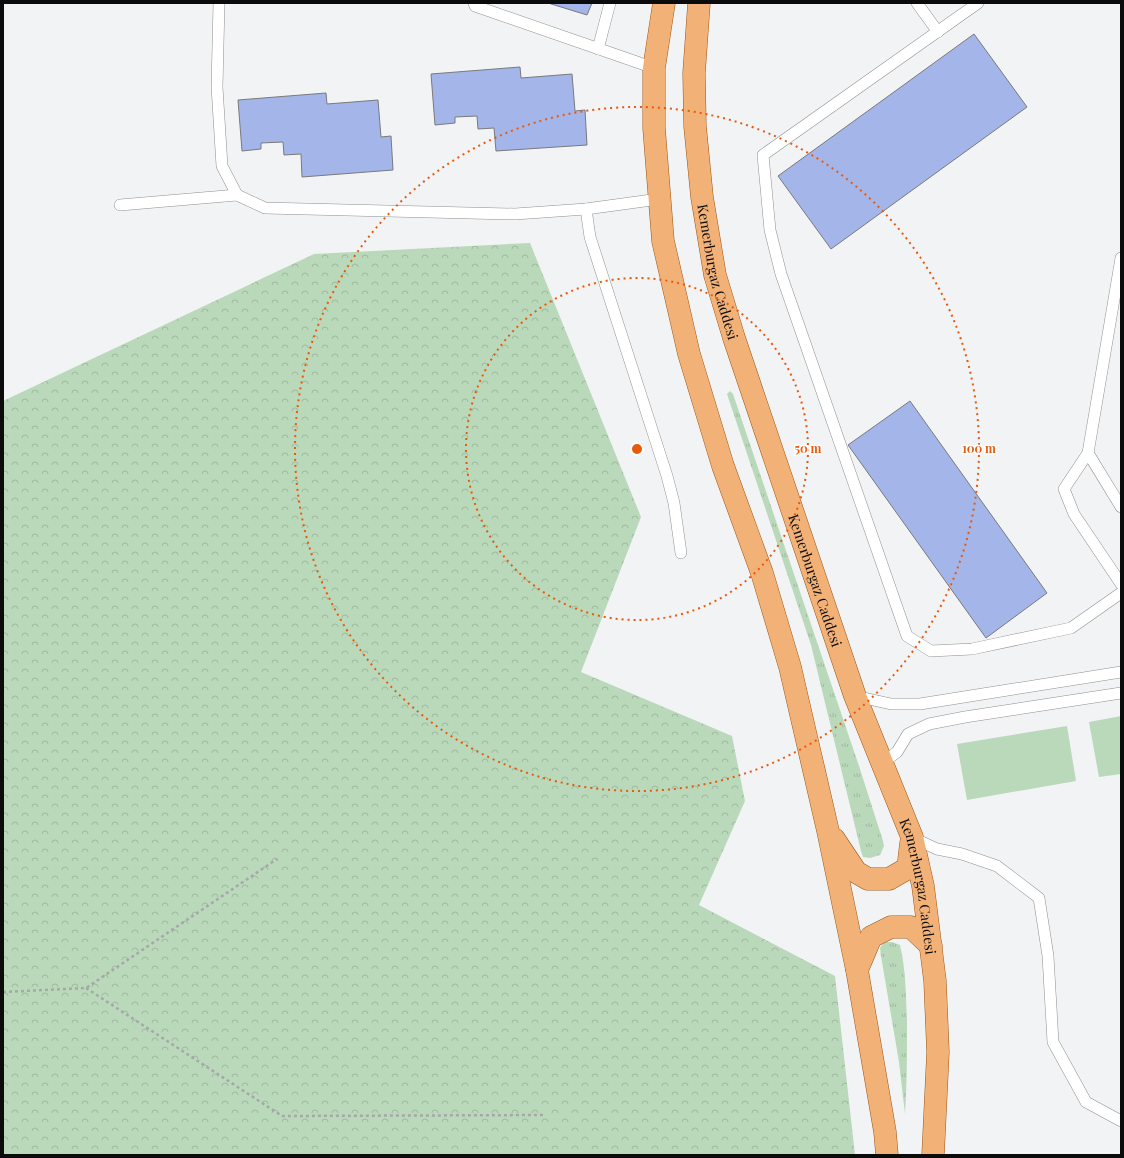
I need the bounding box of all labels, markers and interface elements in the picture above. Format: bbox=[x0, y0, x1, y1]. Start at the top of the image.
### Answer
street label: Kemerburgaz Caddesi bbox=[694, 202, 743, 342]
text: 50 m bbox=[795, 440, 822, 456]
text: 100 m bbox=[962, 440, 996, 456]
centre of rings bbox=[630, 442, 644, 456]
street label: Kemerburgaz Caddesi bbox=[785, 511, 847, 649]
street label: Kemerburgaz Caddesi bbox=[896, 815, 941, 955]

